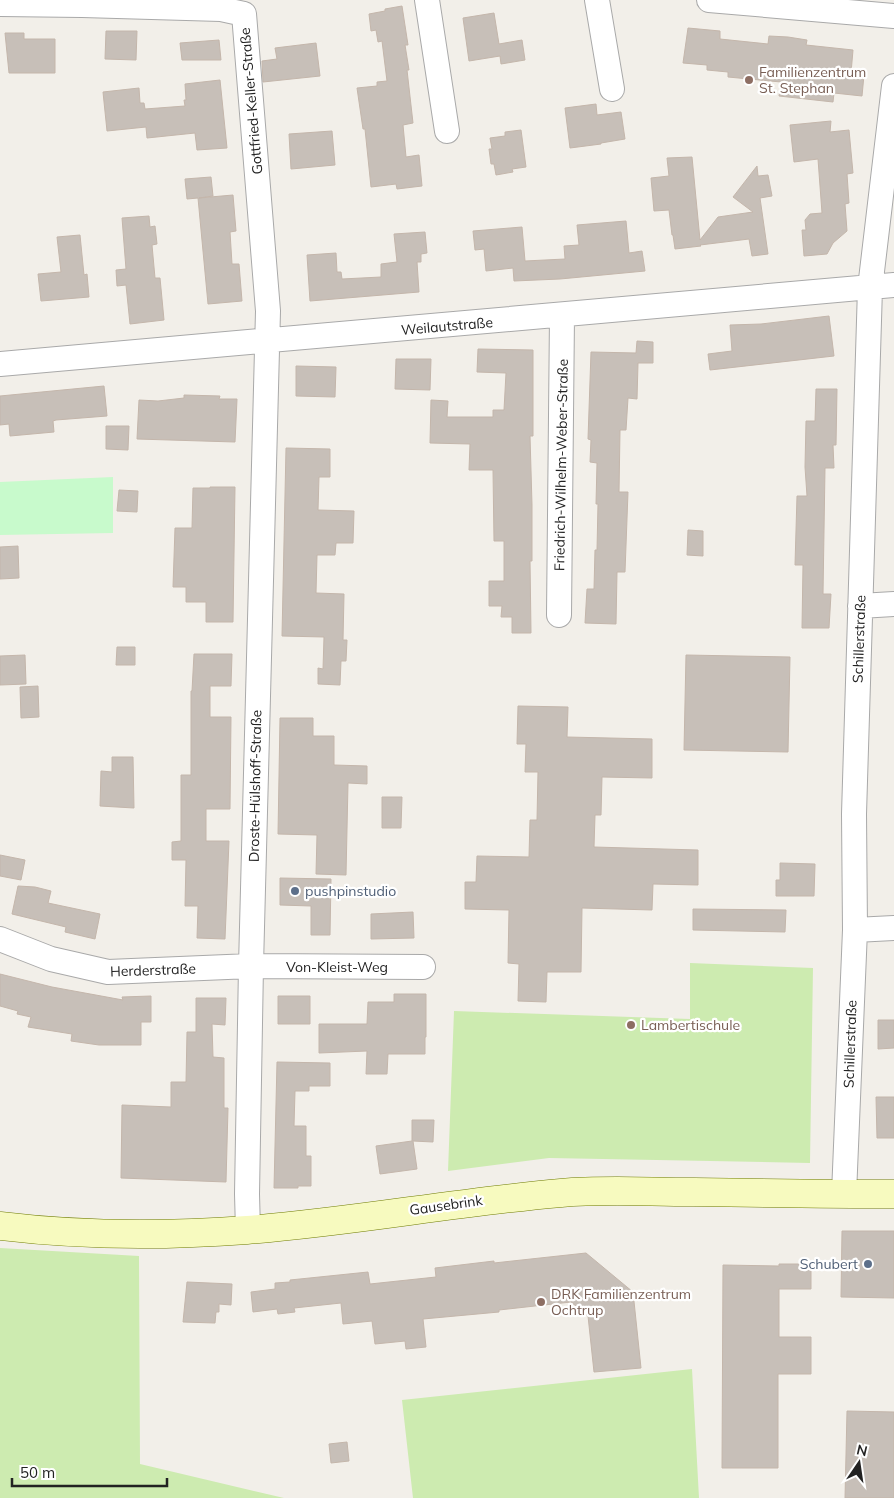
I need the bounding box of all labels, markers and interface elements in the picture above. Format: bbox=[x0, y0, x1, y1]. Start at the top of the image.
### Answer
street label: Gottfried-Keller-Straße bbox=[236, 27, 266, 175]
place label: Familienzentrum St. Stephan bbox=[759, 63, 866, 97]
marker: Familienzentrum St. Stephan bbox=[743, 74, 755, 86]
street label: Weilautstraße bbox=[400, 313, 494, 339]
street label: Friedrich-Wilhelm-Weber-Straße bbox=[550, 359, 572, 571]
street label: Schillerstraße bbox=[848, 595, 870, 683]
street label: Droste-Hülshoff-Straße bbox=[245, 710, 265, 862]
place label: pushpinstudio bbox=[305, 882, 396, 900]
marker: pushpinstudio bbox=[289, 885, 301, 897]
street label: Von-Kleist-Weg bbox=[286, 958, 388, 976]
street label: Herderstraße bbox=[110, 960, 196, 980]
street label: Schillerstraße bbox=[839, 1000, 861, 1088]
place label: Lambertischule bbox=[641, 1016, 740, 1034]
marker: Lambertischule bbox=[625, 1019, 637, 1031]
street label: Gausebrink bbox=[408, 1191, 484, 1219]
place label: Schubert bbox=[800, 1255, 858, 1273]
marker: Schubert bbox=[862, 1258, 874, 1270]
place label: DRK Familienzentrum Ochtrup bbox=[551, 1285, 691, 1319]
marker: DRK Familienzentrum Ochtrup bbox=[535, 1296, 547, 1308]
north arrow bbox=[834, 1438, 884, 1488]
text: N bbox=[855, 1440, 869, 1460]
scale bar bbox=[12, 1456, 168, 1488]
text: 50 m bbox=[20, 1463, 55, 1482]

